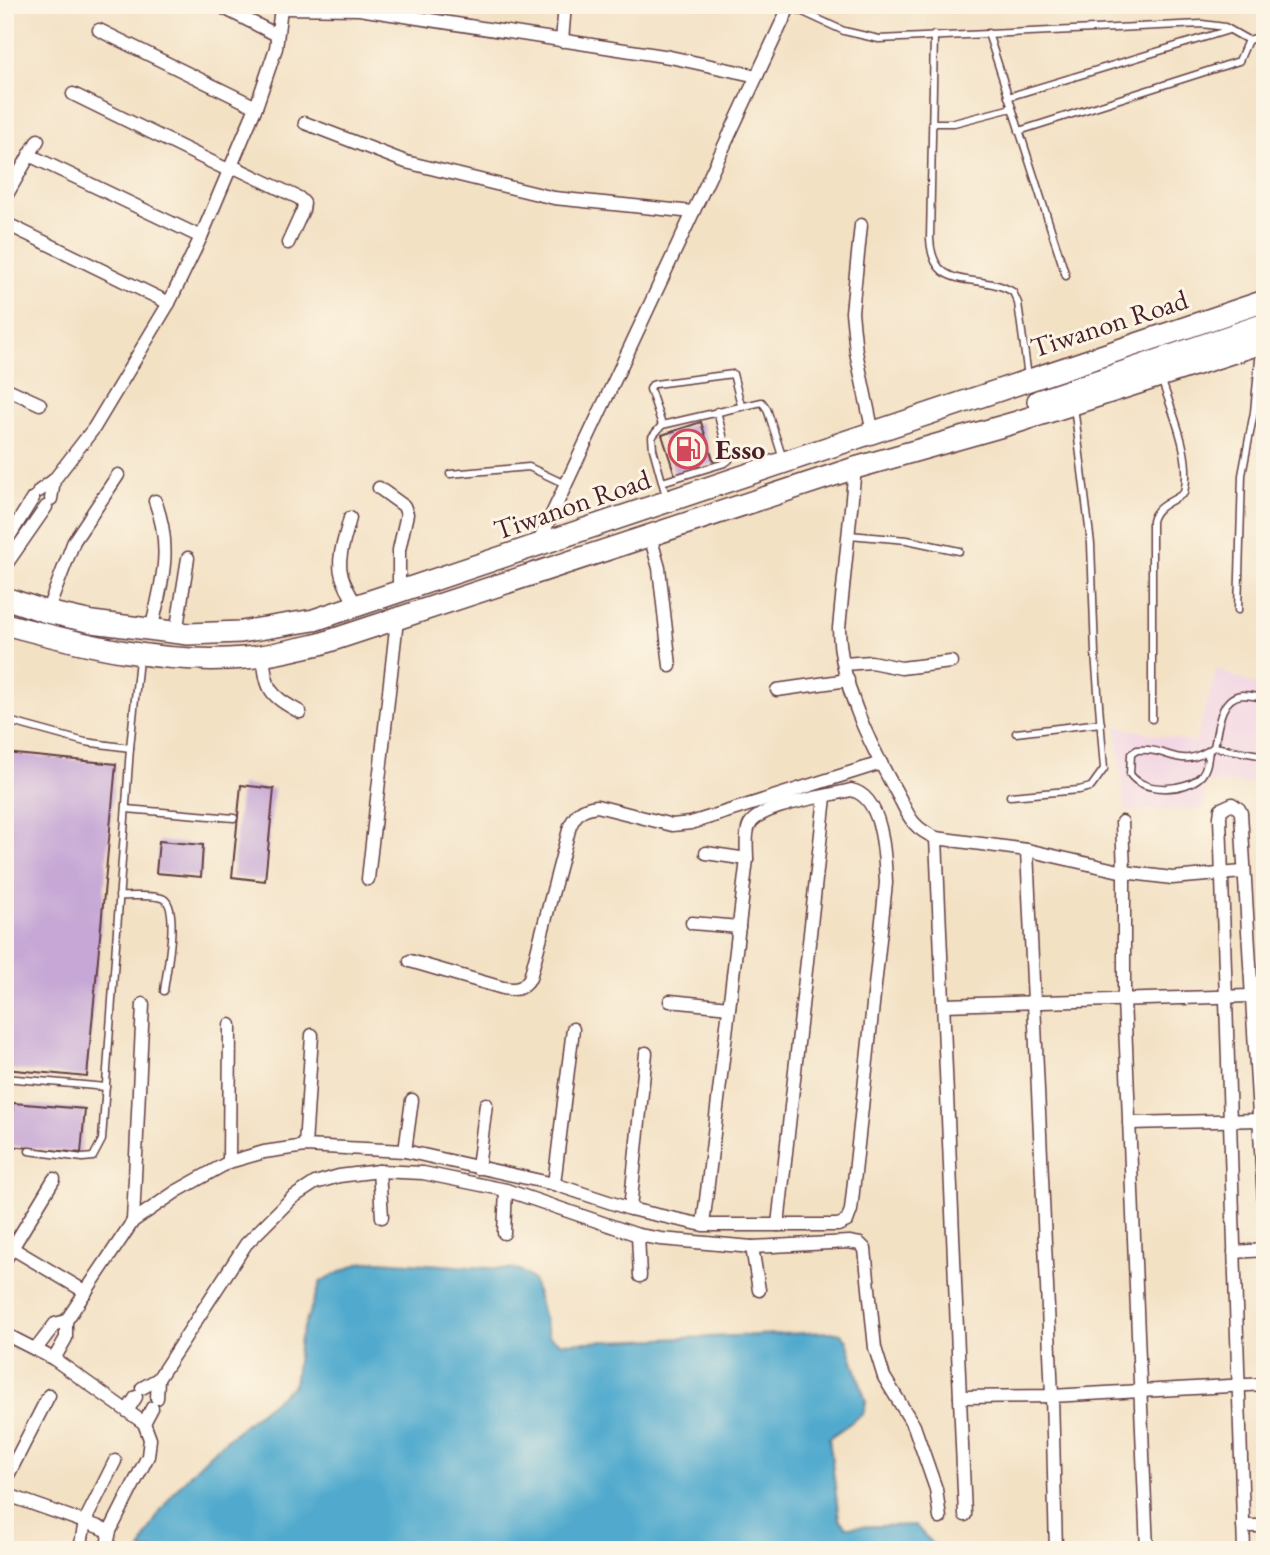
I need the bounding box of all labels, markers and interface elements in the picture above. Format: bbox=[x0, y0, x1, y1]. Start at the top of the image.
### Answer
street label: Tiwanon Road bbox=[1026, 280, 1193, 365]
fuel station icon: Esso bbox=[667, 428, 709, 470]
place label: Esso bbox=[715, 431, 765, 467]
street label: Tiwanon Road bbox=[489, 460, 656, 548]

